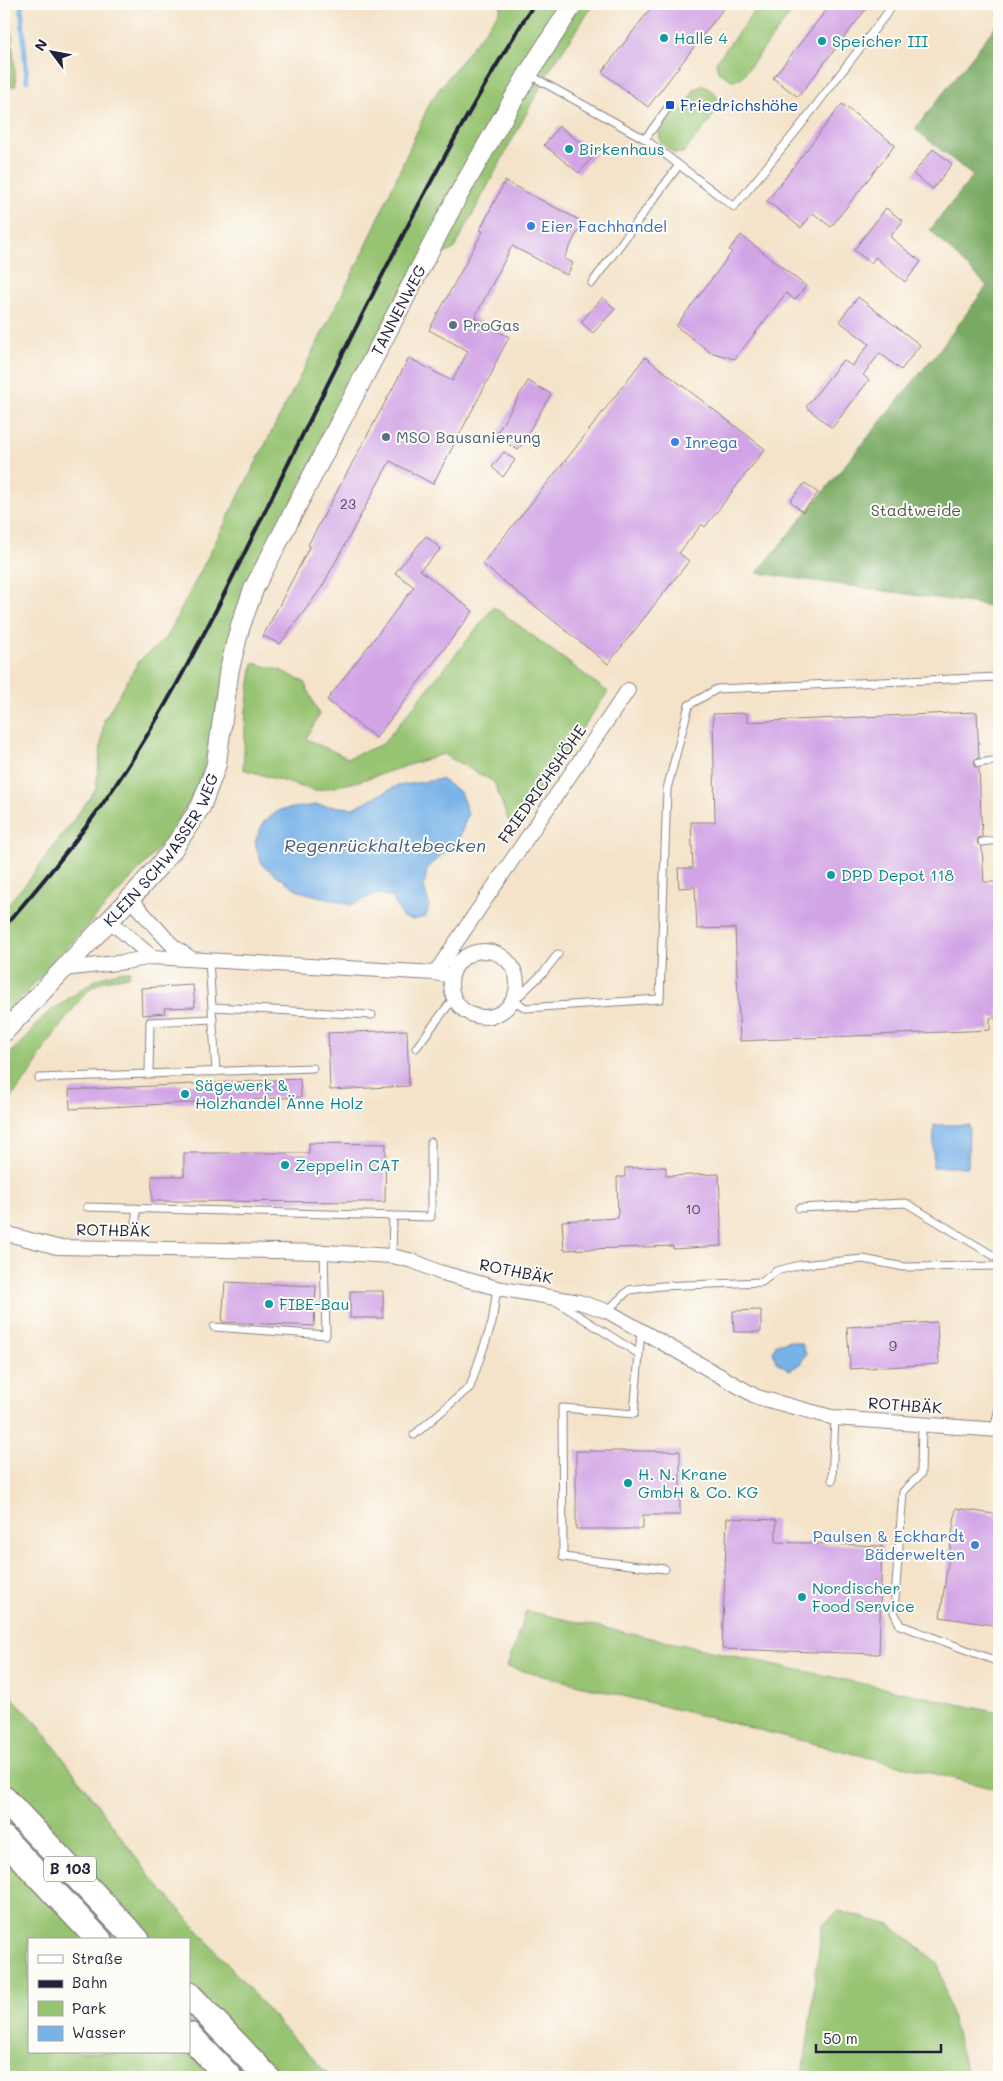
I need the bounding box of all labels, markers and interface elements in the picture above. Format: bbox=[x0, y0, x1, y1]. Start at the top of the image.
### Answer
place label: Halle 4 bbox=[674, 27, 728, 48]
north arrow bbox=[28, 28, 78, 78]
place label: Speicher III bbox=[832, 30, 928, 51]
marker: Halle 4 bbox=[658, 32, 670, 44]
text: N bbox=[30, 35, 51, 54]
marker: Speicher III bbox=[816, 35, 828, 47]
place label: Friedrichshöhe bbox=[680, 94, 799, 115]
marker: Friedrichshöhe bbox=[664, 99, 676, 111]
place label: Birkenhaus bbox=[579, 138, 665, 159]
marker: Birkenhaus bbox=[563, 143, 575, 155]
place label: Eier Fachhandel bbox=[541, 215, 667, 236]
marker: Eier Fachhandel bbox=[525, 220, 537, 232]
street label: TANNENWEG bbox=[366, 261, 430, 359]
place label: ProGas bbox=[463, 314, 520, 335]
marker: ProGas bbox=[447, 319, 459, 331]
place label: MSO Bausanierung bbox=[396, 426, 541, 447]
marker: MSO Bausanierung bbox=[380, 431, 392, 443]
place label: Inrega bbox=[685, 431, 738, 452]
marker: Inrega bbox=[669, 436, 681, 448]
house number: 23 bbox=[340, 494, 356, 513]
park label: Stadtweide bbox=[871, 499, 961, 520]
street label: FRIEDRICHSHÖHE bbox=[493, 720, 590, 847]
street label: KLEIN SCHWASSER WEG bbox=[98, 770, 223, 930]
water label: Regenrückhaltebecken bbox=[284, 833, 486, 857]
place label: DPD Depot 118 bbox=[841, 864, 955, 885]
marker: DPD Depot 118 bbox=[825, 869, 837, 881]
place label: Sägewerk & Holzhandel Änne Holz bbox=[195, 1074, 364, 1113]
marker: Sägewerk & Holzhandel Änne Holz bbox=[179, 1088, 191, 1100]
place label: Zeppelin CAT bbox=[295, 1154, 400, 1175]
marker: Zeppelin CAT bbox=[279, 1159, 291, 1171]
house number: 10 bbox=[686, 1199, 701, 1218]
street label: ROTHBÄK bbox=[76, 1218, 150, 1241]
street label: ROTHBÄK bbox=[478, 1253, 555, 1288]
place label: FIBE-Bau bbox=[279, 1293, 349, 1314]
marker: FIBE-Bau bbox=[263, 1298, 275, 1310]
house number: 9 bbox=[889, 1336, 897, 1355]
street label: ROTHBÄK bbox=[867, 1391, 943, 1418]
place label: H. N. Krane GmbH & Co. KG bbox=[638, 1463, 758, 1502]
marker: H. N. Krane GmbH & Co. KG bbox=[622, 1477, 634, 1489]
place label: Paulsen & Eckhardt Bäderwelten bbox=[813, 1525, 965, 1564]
marker: Paulsen & Eckhardt Bäderwelten bbox=[969, 1539, 981, 1551]
place label: Nordischer Food Service bbox=[812, 1577, 915, 1616]
marker: Nordischer Food Service bbox=[796, 1591, 808, 1603]
road number: B 103 bbox=[44, 1856, 96, 1882]
legend bbox=[28, 1938, 190, 2054]
text: Straße bbox=[72, 1948, 123, 1968]
text: Bahn bbox=[72, 1972, 107, 1992]
text: Park bbox=[72, 1998, 106, 2018]
scale bar bbox=[816, 2021, 940, 2053]
text: Wasser bbox=[72, 2022, 126, 2042]
text: 50 m bbox=[823, 2028, 858, 2048]

